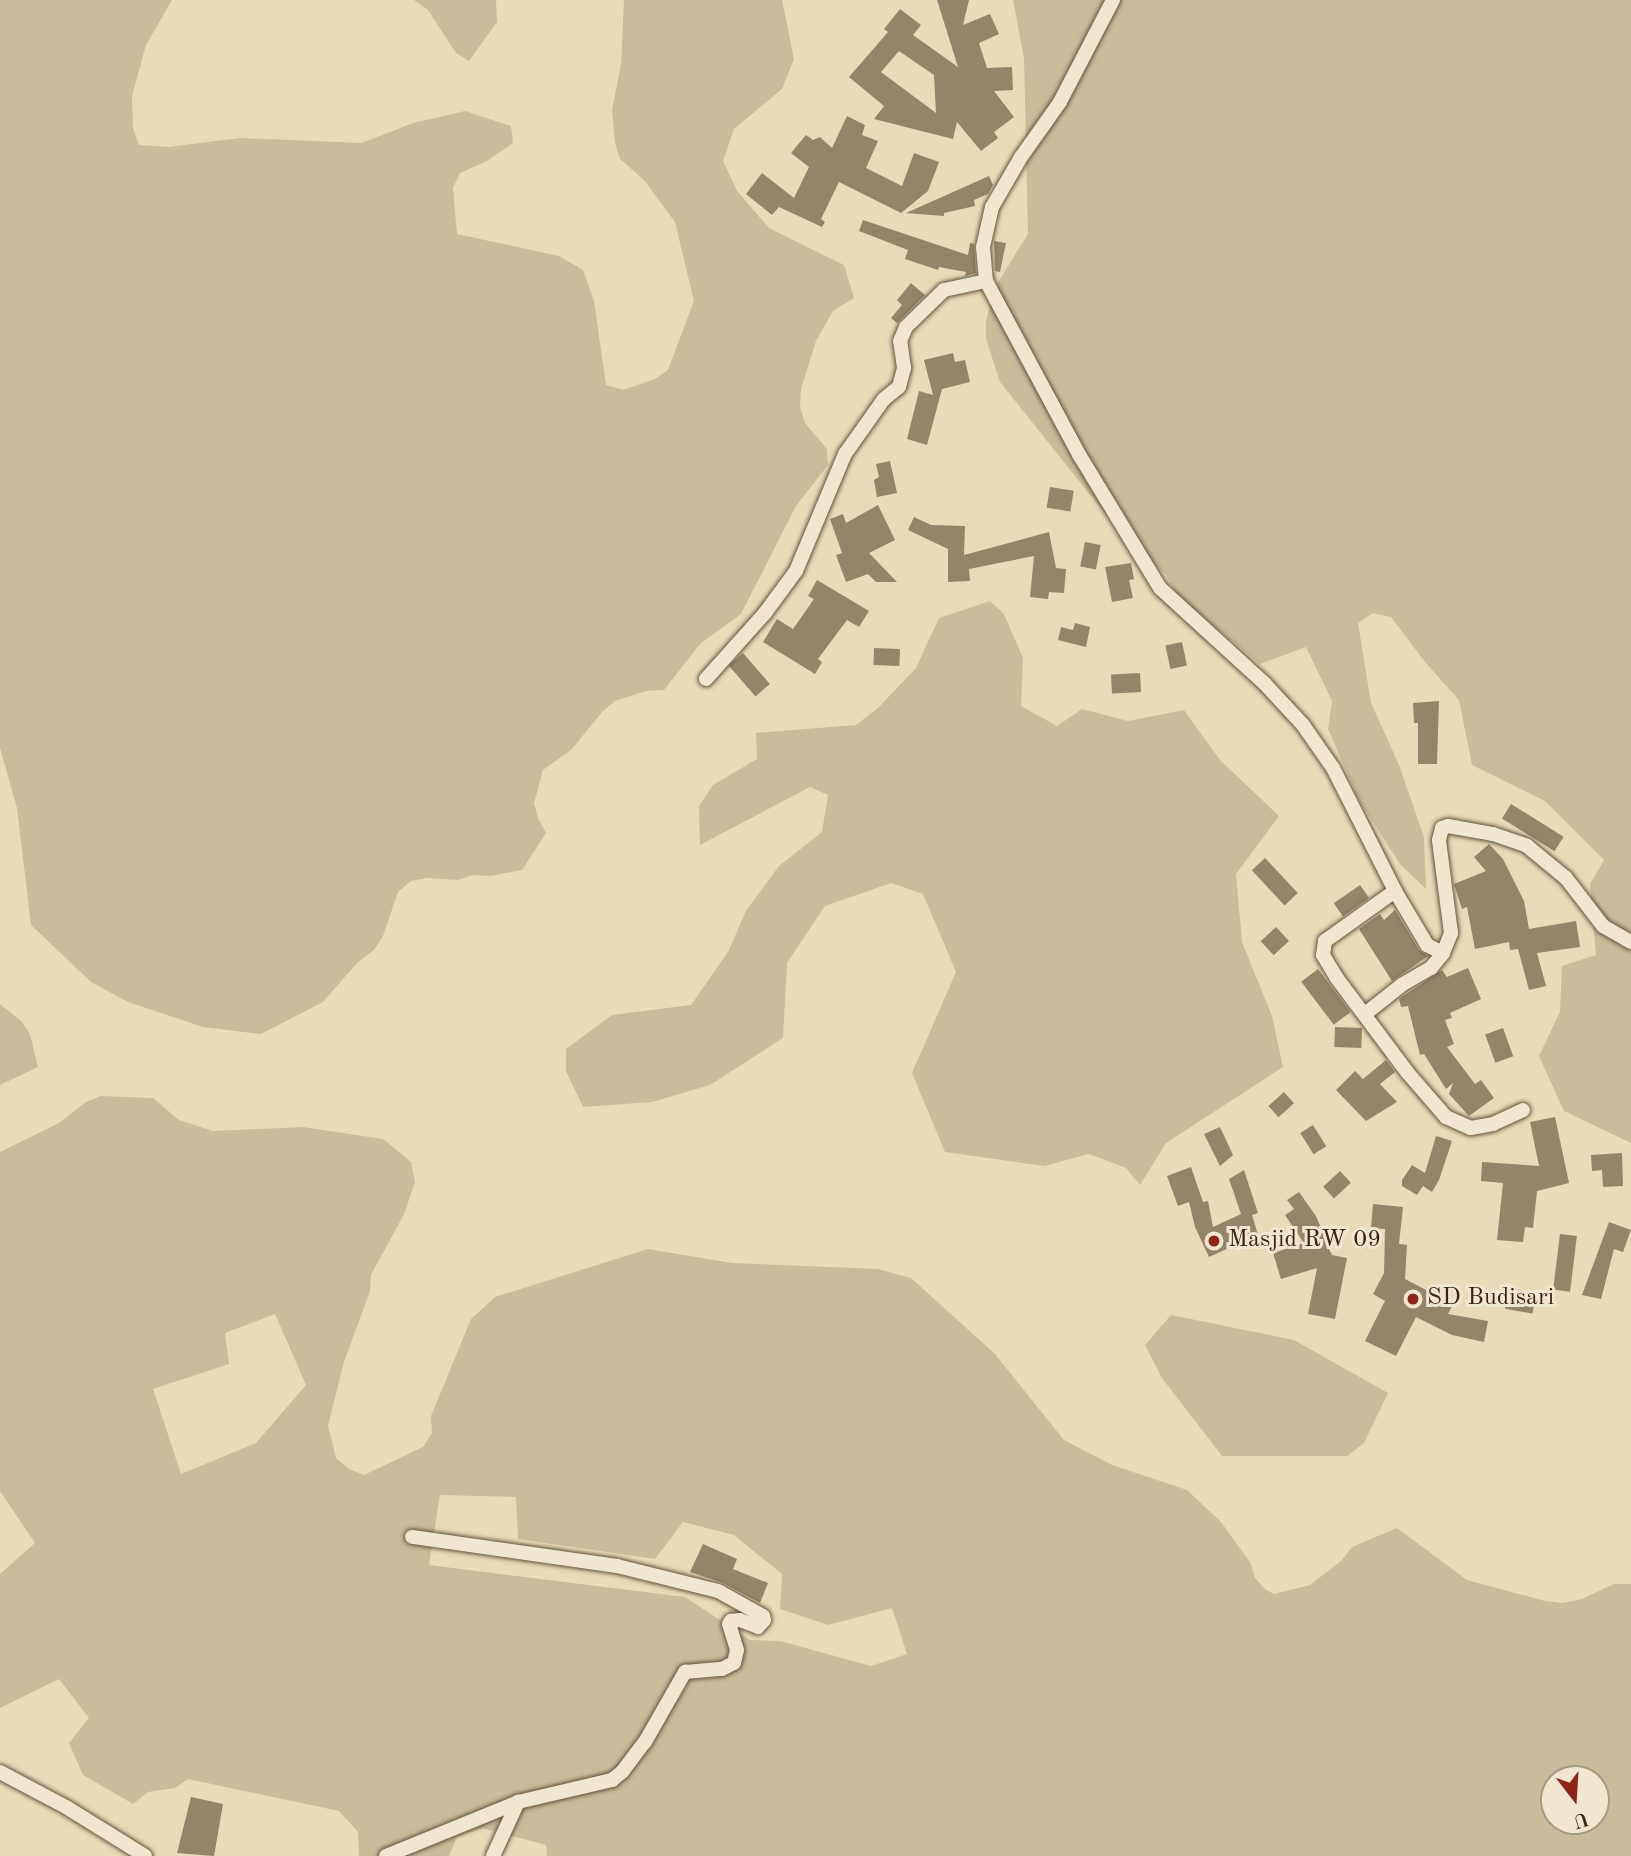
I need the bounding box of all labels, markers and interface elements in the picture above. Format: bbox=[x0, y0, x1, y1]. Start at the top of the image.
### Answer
place label: Masjid RW 09 bbox=[1228, 1227, 1381, 1255]
marker: Masjid RW 09 bbox=[1206, 1233, 1222, 1249]
place label: SD Budisari bbox=[1427, 1285, 1554, 1313]
marker: SD Budisari bbox=[1405, 1291, 1421, 1307]
north arrow bbox=[1540, 1765, 1610, 1835]
text: U bbox=[1571, 1807, 1591, 1830]

